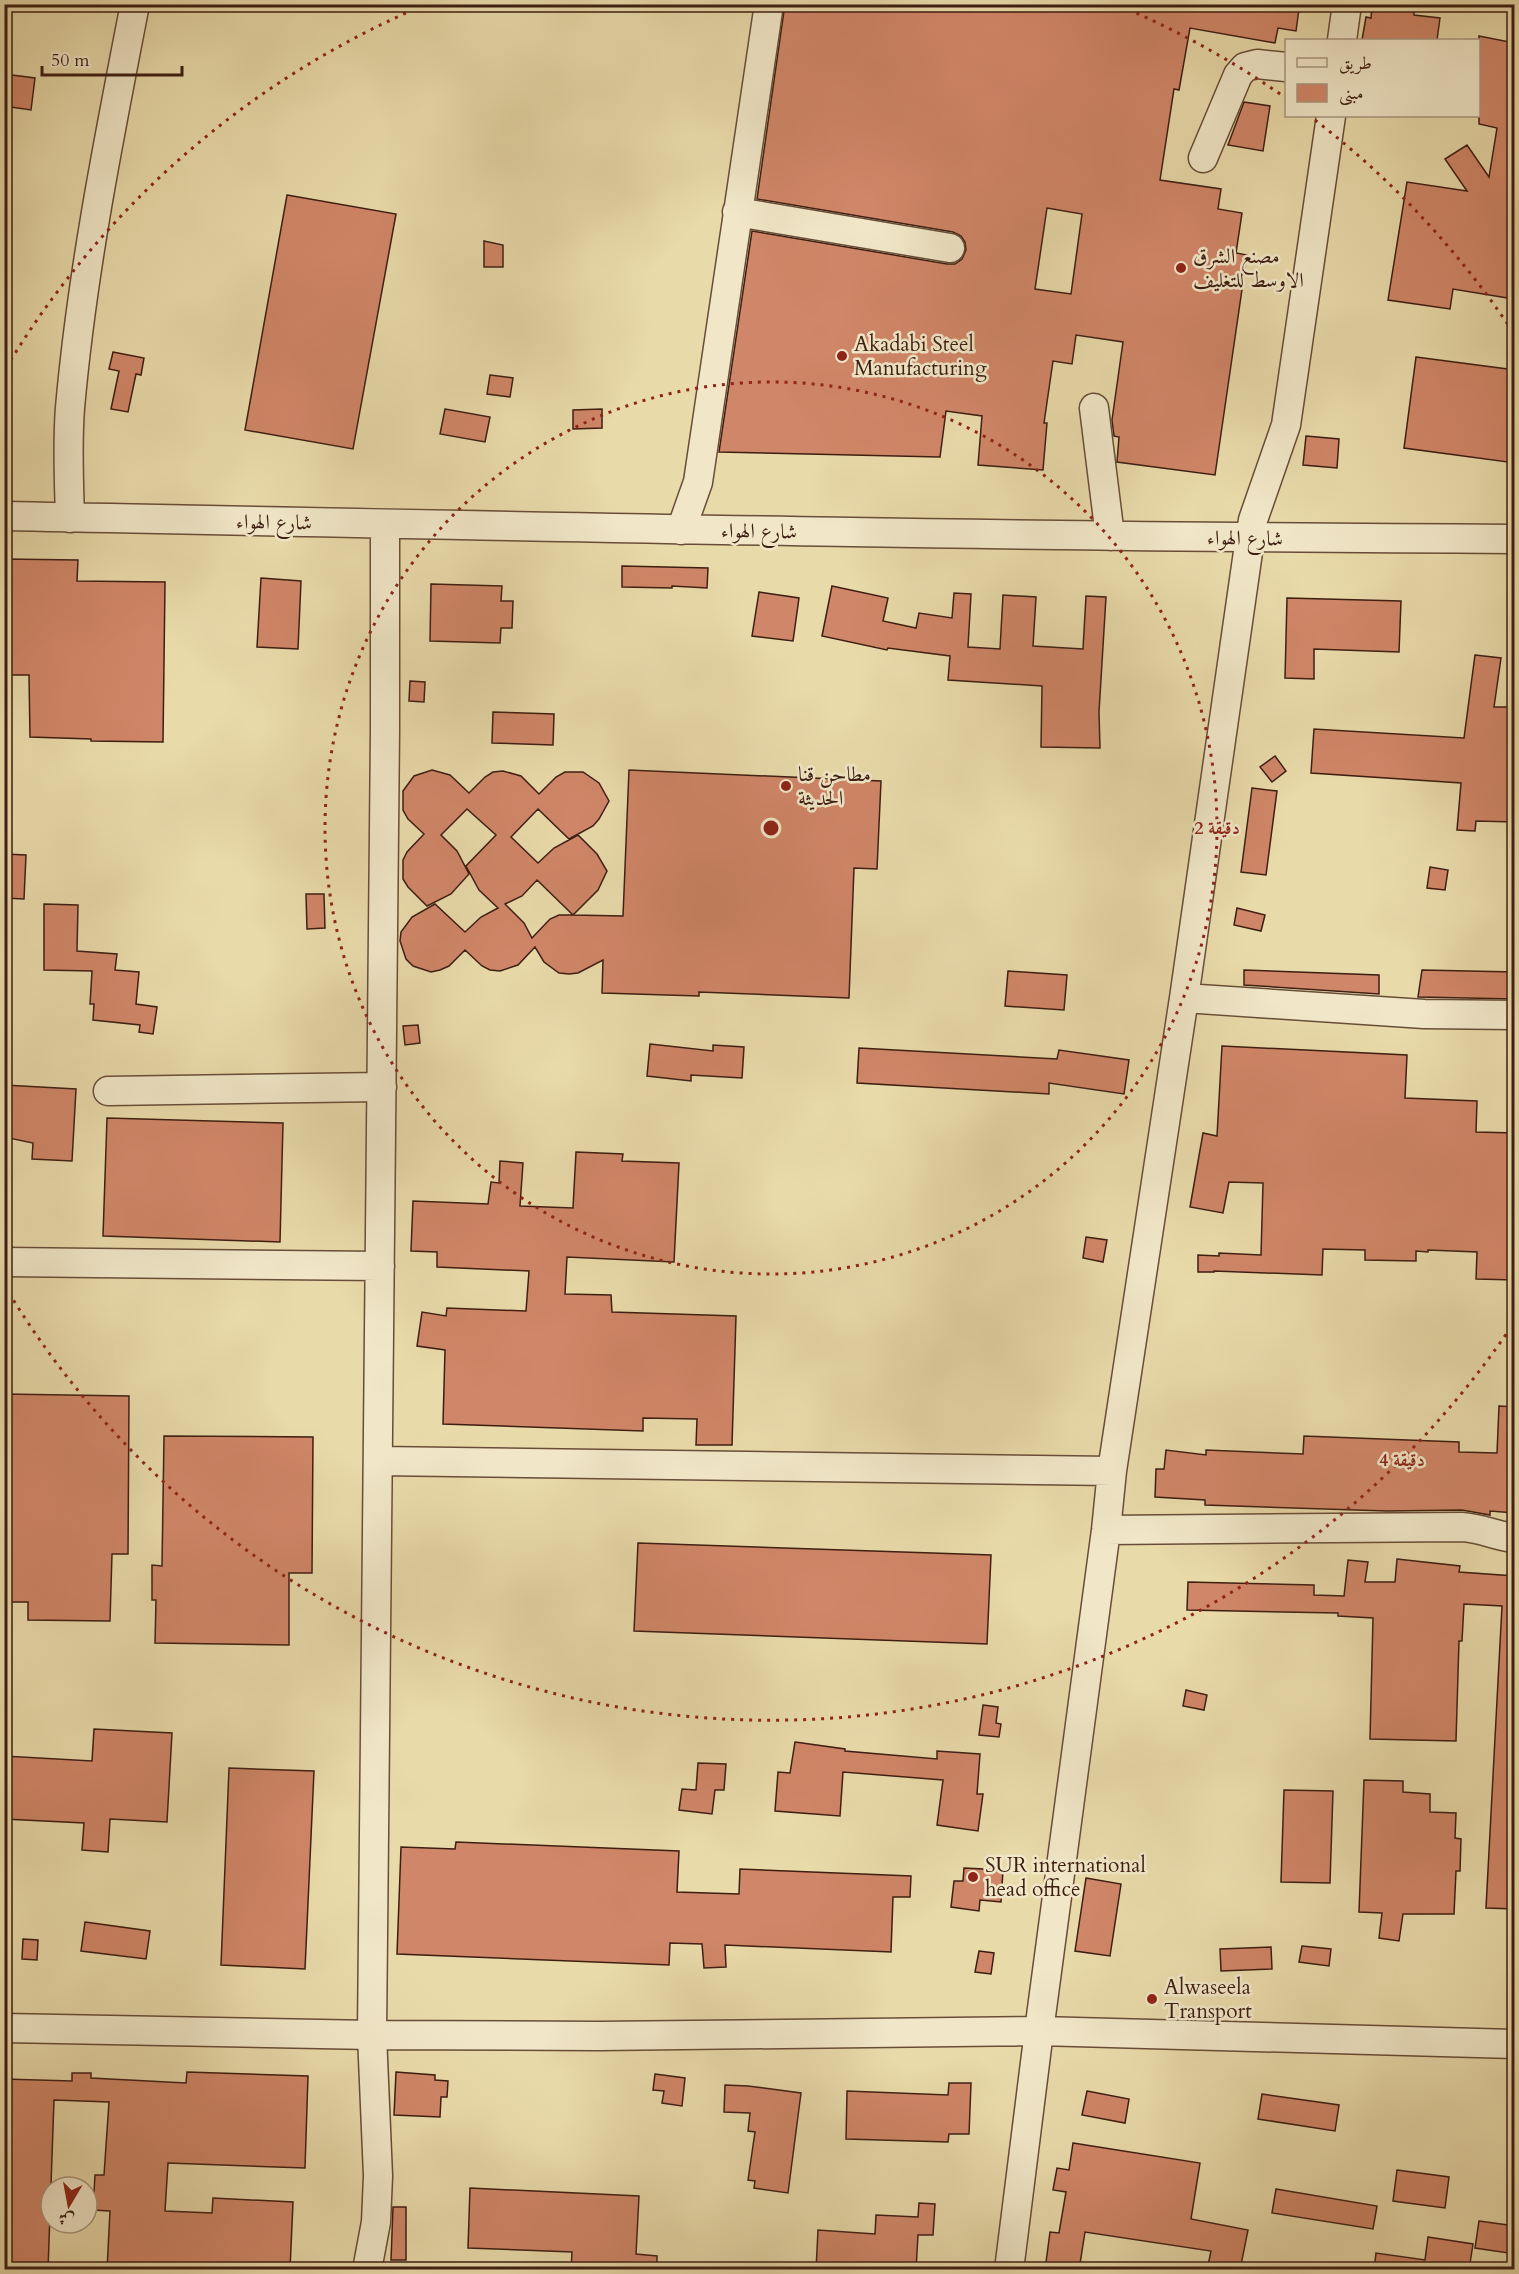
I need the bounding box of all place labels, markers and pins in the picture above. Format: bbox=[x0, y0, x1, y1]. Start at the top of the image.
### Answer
place label: مصنع الشرق الاوسط للتغليف bbox=[1193, 242, 1304, 295]
marker: مصنع الشرق الاوسط للتغليف bbox=[1174, 261, 1188, 275]
place label: Akadabi Steel Manufacturing bbox=[854, 330, 987, 383]
marker: Akadabi Steel Manufacturing bbox=[835, 349, 849, 363]
place label: مطاحن قنا الحديثة bbox=[798, 760, 871, 813]
marker: مطاحن قنا الحديثة bbox=[779, 779, 793, 793]
centre of rings bbox=[761, 818, 781, 838]
place label: SUR international head office bbox=[985, 1851, 1146, 1904]
marker: SUR international head office bbox=[966, 1870, 980, 1884]
place label: Alwaseela Transport bbox=[1164, 1973, 1252, 2026]
marker: Alwaseela Transport bbox=[1145, 1992, 1159, 2006]

